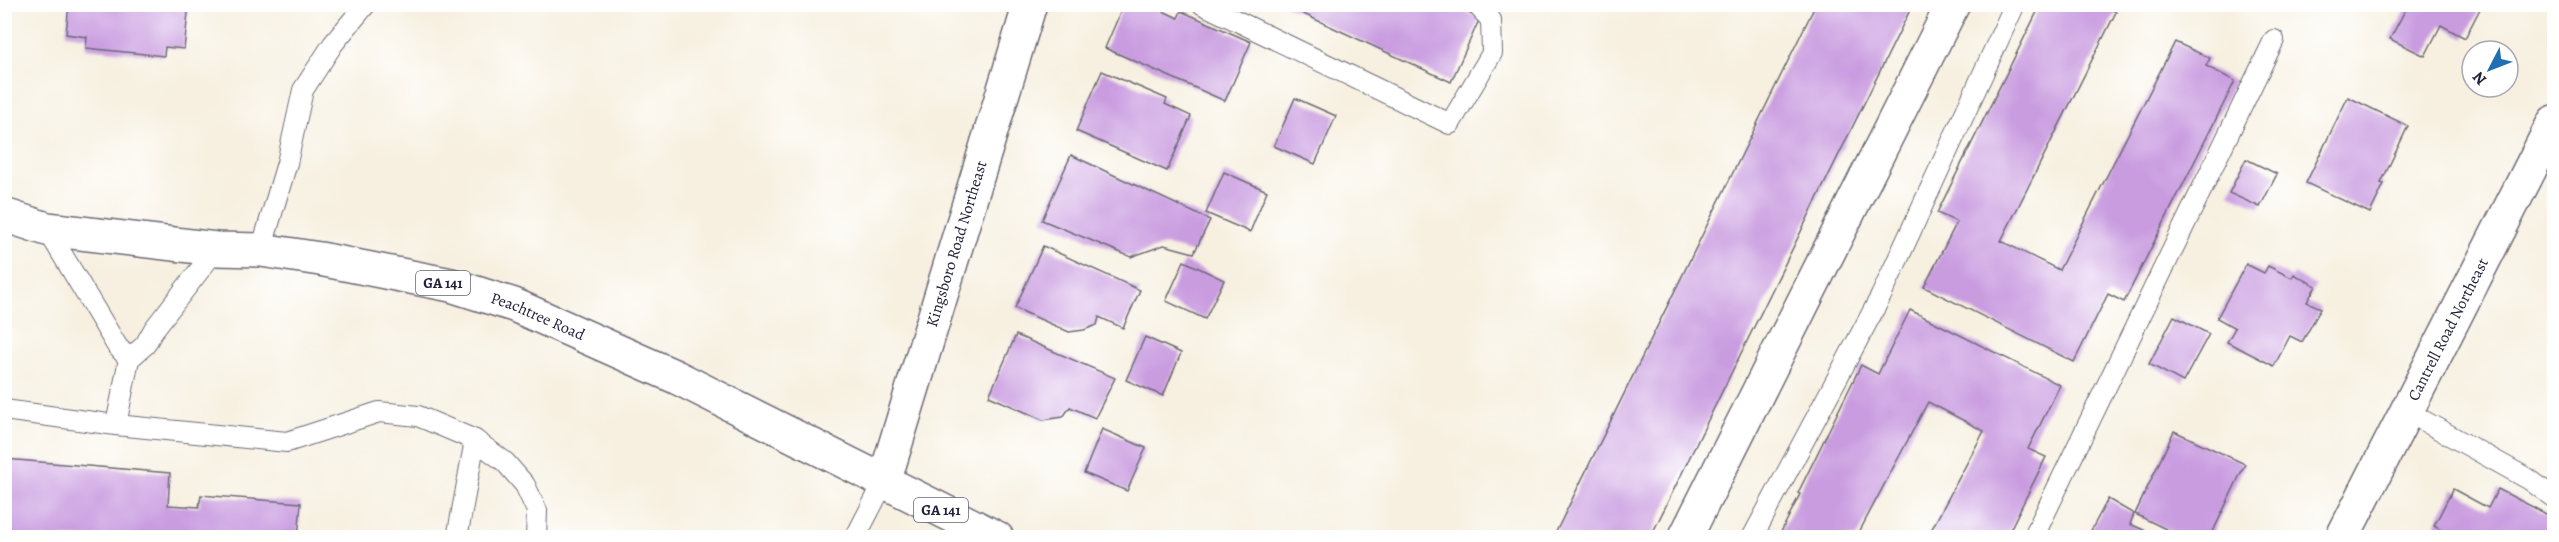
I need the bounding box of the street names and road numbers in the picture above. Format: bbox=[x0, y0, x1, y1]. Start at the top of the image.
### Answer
street label: Kingsboro Road Northeast bbox=[921, 158, 993, 330]
street label: Cantrell Road Northeast bbox=[2403, 254, 2494, 405]
road number: GA 141 bbox=[416, 271, 470, 295]
street label: Peachtree Road bbox=[488, 287, 589, 346]
road number: GA 141 bbox=[914, 498, 968, 522]

